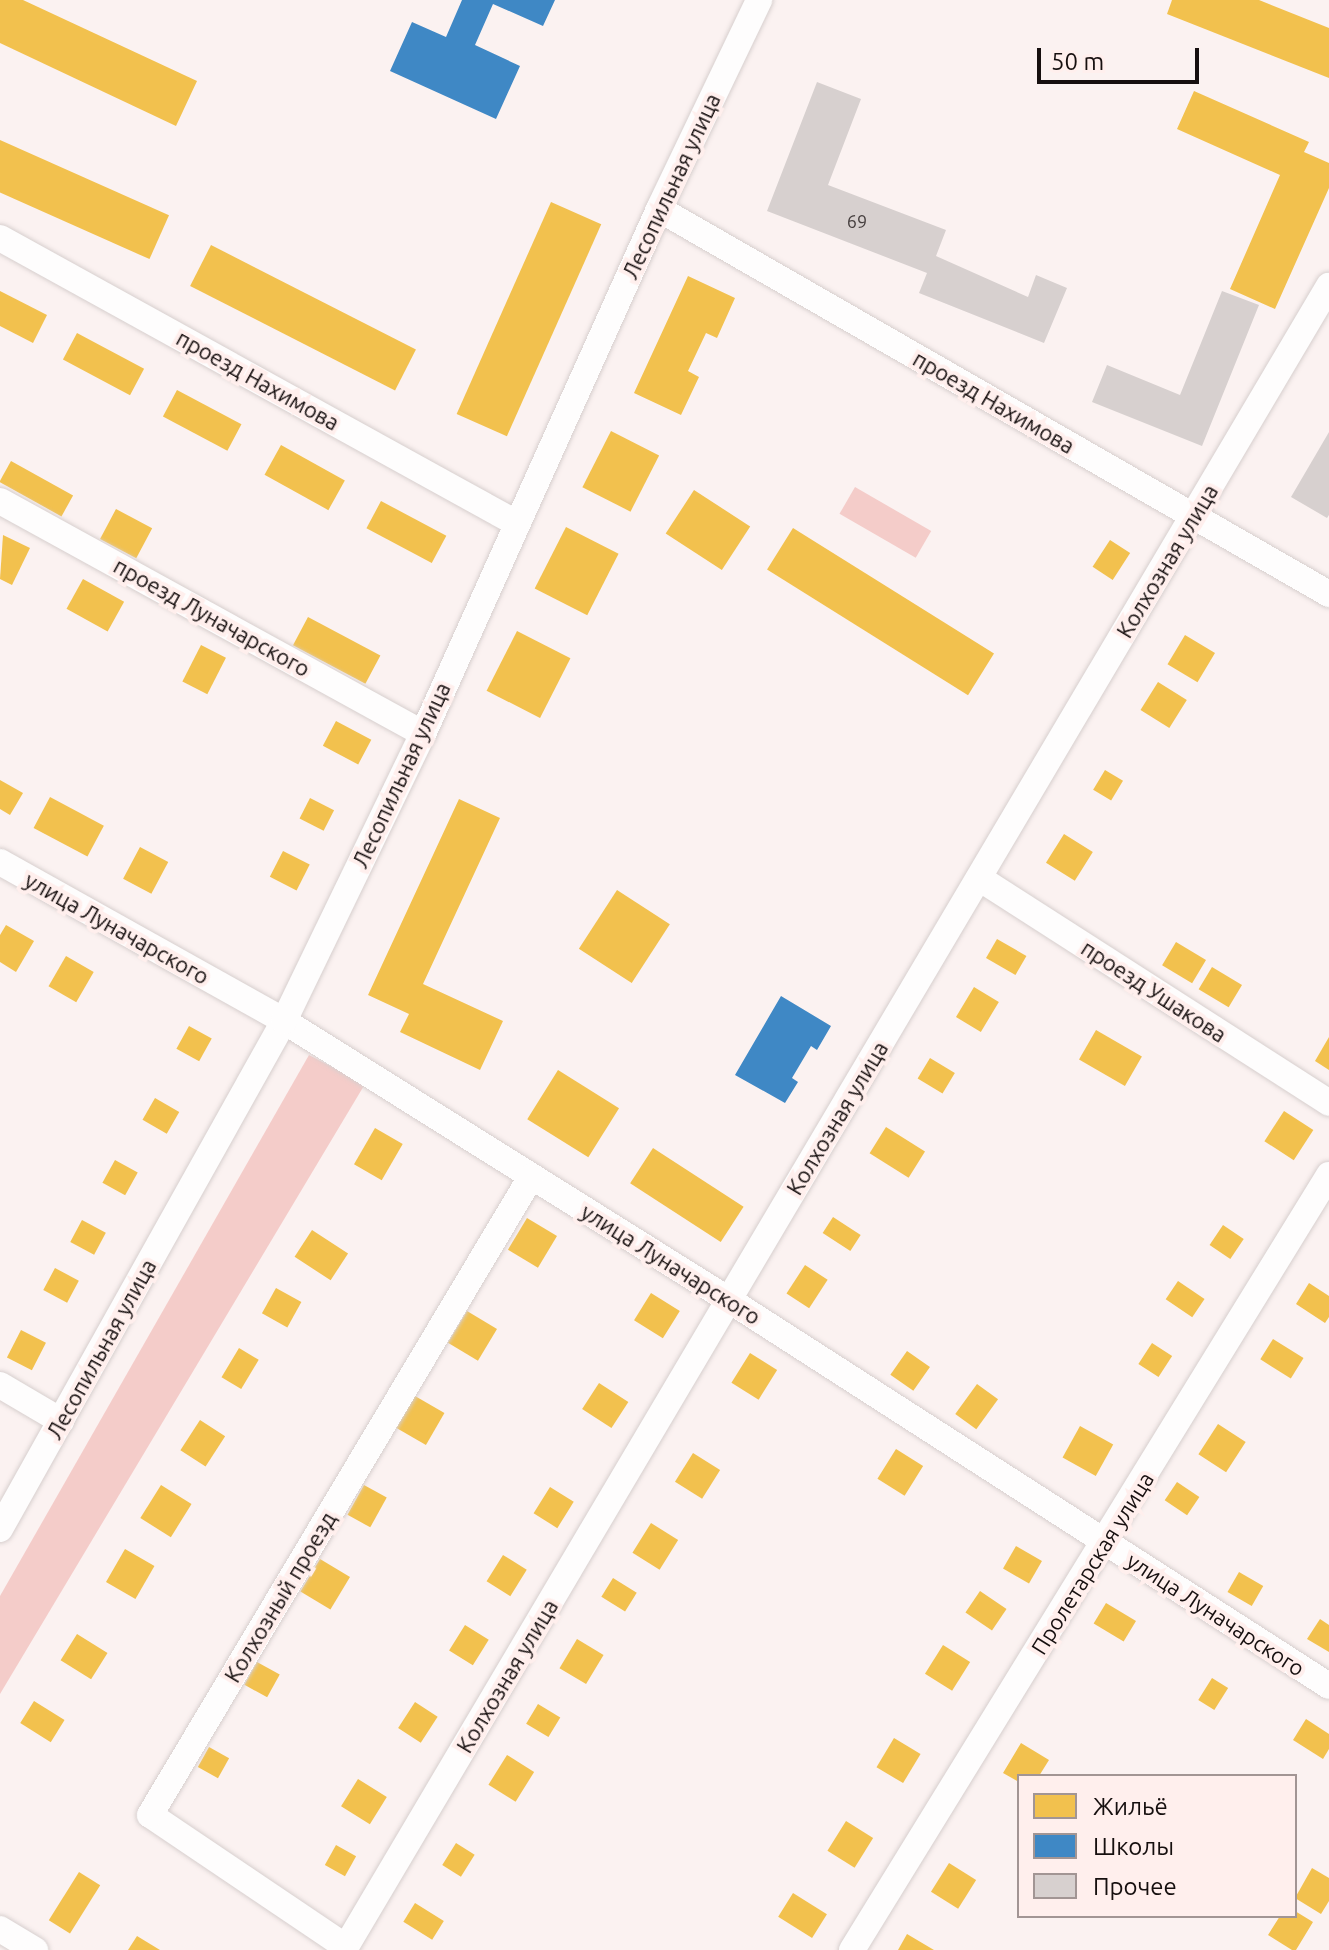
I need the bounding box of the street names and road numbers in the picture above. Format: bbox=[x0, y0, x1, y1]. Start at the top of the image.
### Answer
street label: Лесопильная улица bbox=[616, 89, 726, 283]
street label: проезд Нахимова bbox=[172, 324, 344, 436]
street label: проезд Нахимова bbox=[909, 345, 1079, 459]
street label: Колхозная улица bbox=[1111, 480, 1223, 642]
street label: проезд Луначарского bbox=[109, 552, 315, 682]
street label: Лесопильная улица bbox=[346, 678, 456, 872]
street label: улица Луначарского bbox=[20, 866, 214, 990]
street label: проезд Ушакова bbox=[1077, 934, 1231, 1048]
street label: Колхозная улица bbox=[781, 1037, 893, 1199]
street label: улица Луначарского bbox=[576, 1198, 766, 1330]
street label: Лесопильная улица bbox=[41, 1254, 161, 1444]
street label: Пролетарская улица bbox=[1025, 1467, 1159, 1659]
street label: Колхозный проезд bbox=[219, 1507, 341, 1687]
street label: улица Луначарского bbox=[1122, 1547, 1310, 1681]
street label: Колхозная улица bbox=[451, 1595, 563, 1757]

